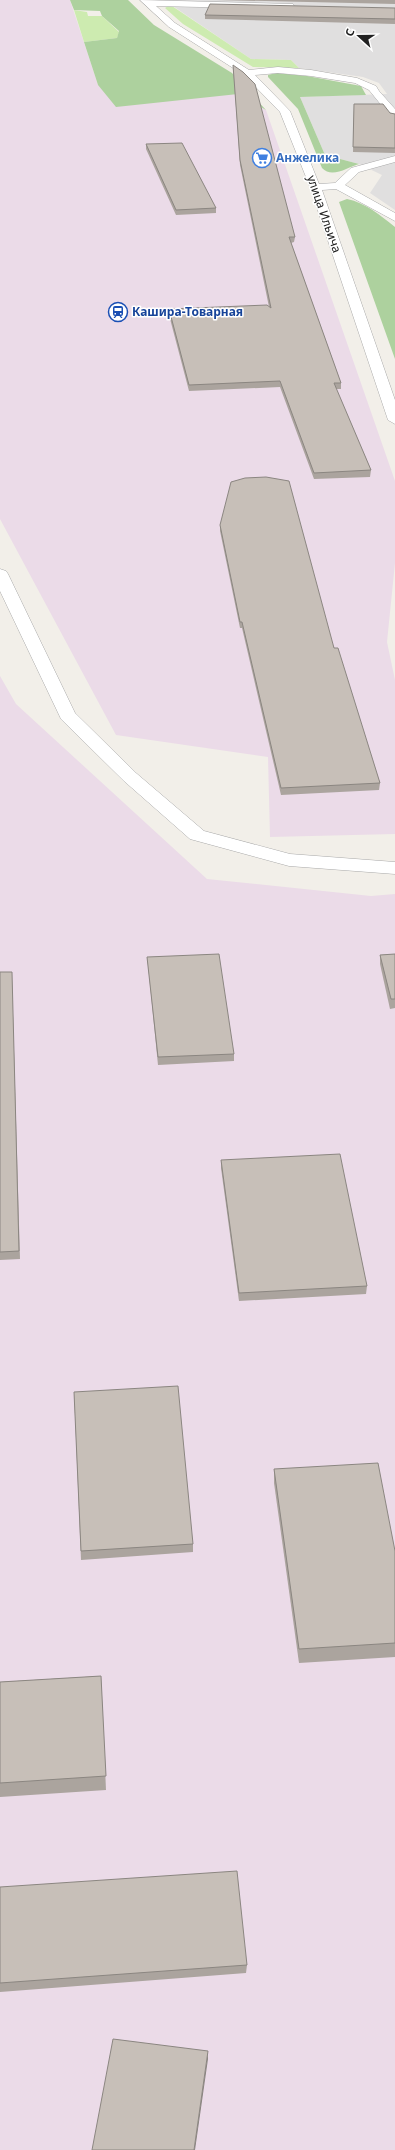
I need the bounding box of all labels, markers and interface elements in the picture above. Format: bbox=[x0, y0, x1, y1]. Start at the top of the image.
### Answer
north arrow bbox=[339, 16, 379, 56]
text: С bbox=[341, 26, 357, 38]
supermarket icon: Анжелика bbox=[251, 147, 273, 169]
place label: Анжелика bbox=[276, 149, 339, 166]
street label: улица Ильича bbox=[303, 173, 346, 255]
station icon: Кашира-Товарная bbox=[107, 301, 129, 323]
place label: Кашира-Товарная bbox=[132, 303, 243, 320]

